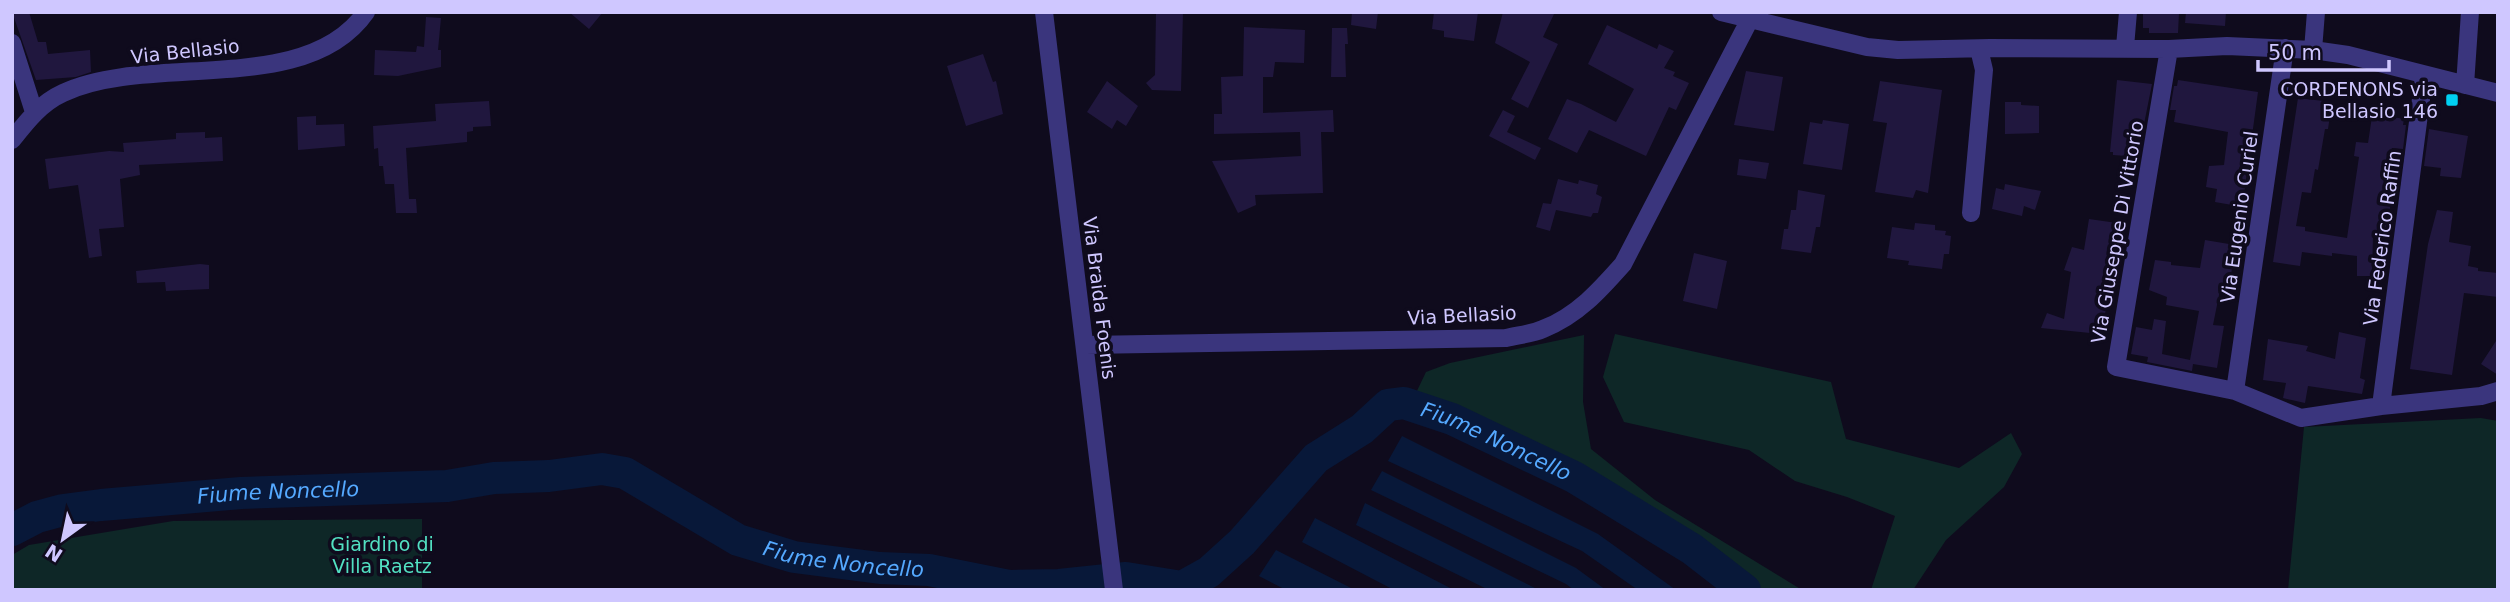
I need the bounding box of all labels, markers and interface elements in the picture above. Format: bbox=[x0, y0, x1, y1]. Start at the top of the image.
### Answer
scale bar bbox=[2258, 28, 2389, 72]
street label: Via Bellasio bbox=[130, 34, 240, 68]
text: 50 m bbox=[2268, 41, 2322, 65]
place label: CORDENONS via Bellasio 146 bbox=[2280, 78, 2438, 122]
marker: CORDENONS via Bellasio 146 bbox=[2444, 92, 2460, 108]
street label: Via Giuseppe Di Vittorio bbox=[2087, 119, 2147, 345]
street label: Via Eugenio Curiel bbox=[2216, 129, 2262, 305]
street label: Via Federico Raffin bbox=[2359, 149, 2405, 327]
street label: Via Braida Foenis bbox=[1079, 215, 1121, 381]
street label: Via Bellasio bbox=[1407, 301, 1517, 329]
water label: Fiume Noncello bbox=[1418, 398, 1575, 486]
water label: Fiume Noncello bbox=[196, 477, 360, 509]
north arrow bbox=[28, 504, 98, 574]
park label: Giardino di Villa Raetz bbox=[330, 533, 434, 577]
water label: Fiume Noncello bbox=[760, 536, 924, 582]
text: N bbox=[41, 540, 66, 567]

